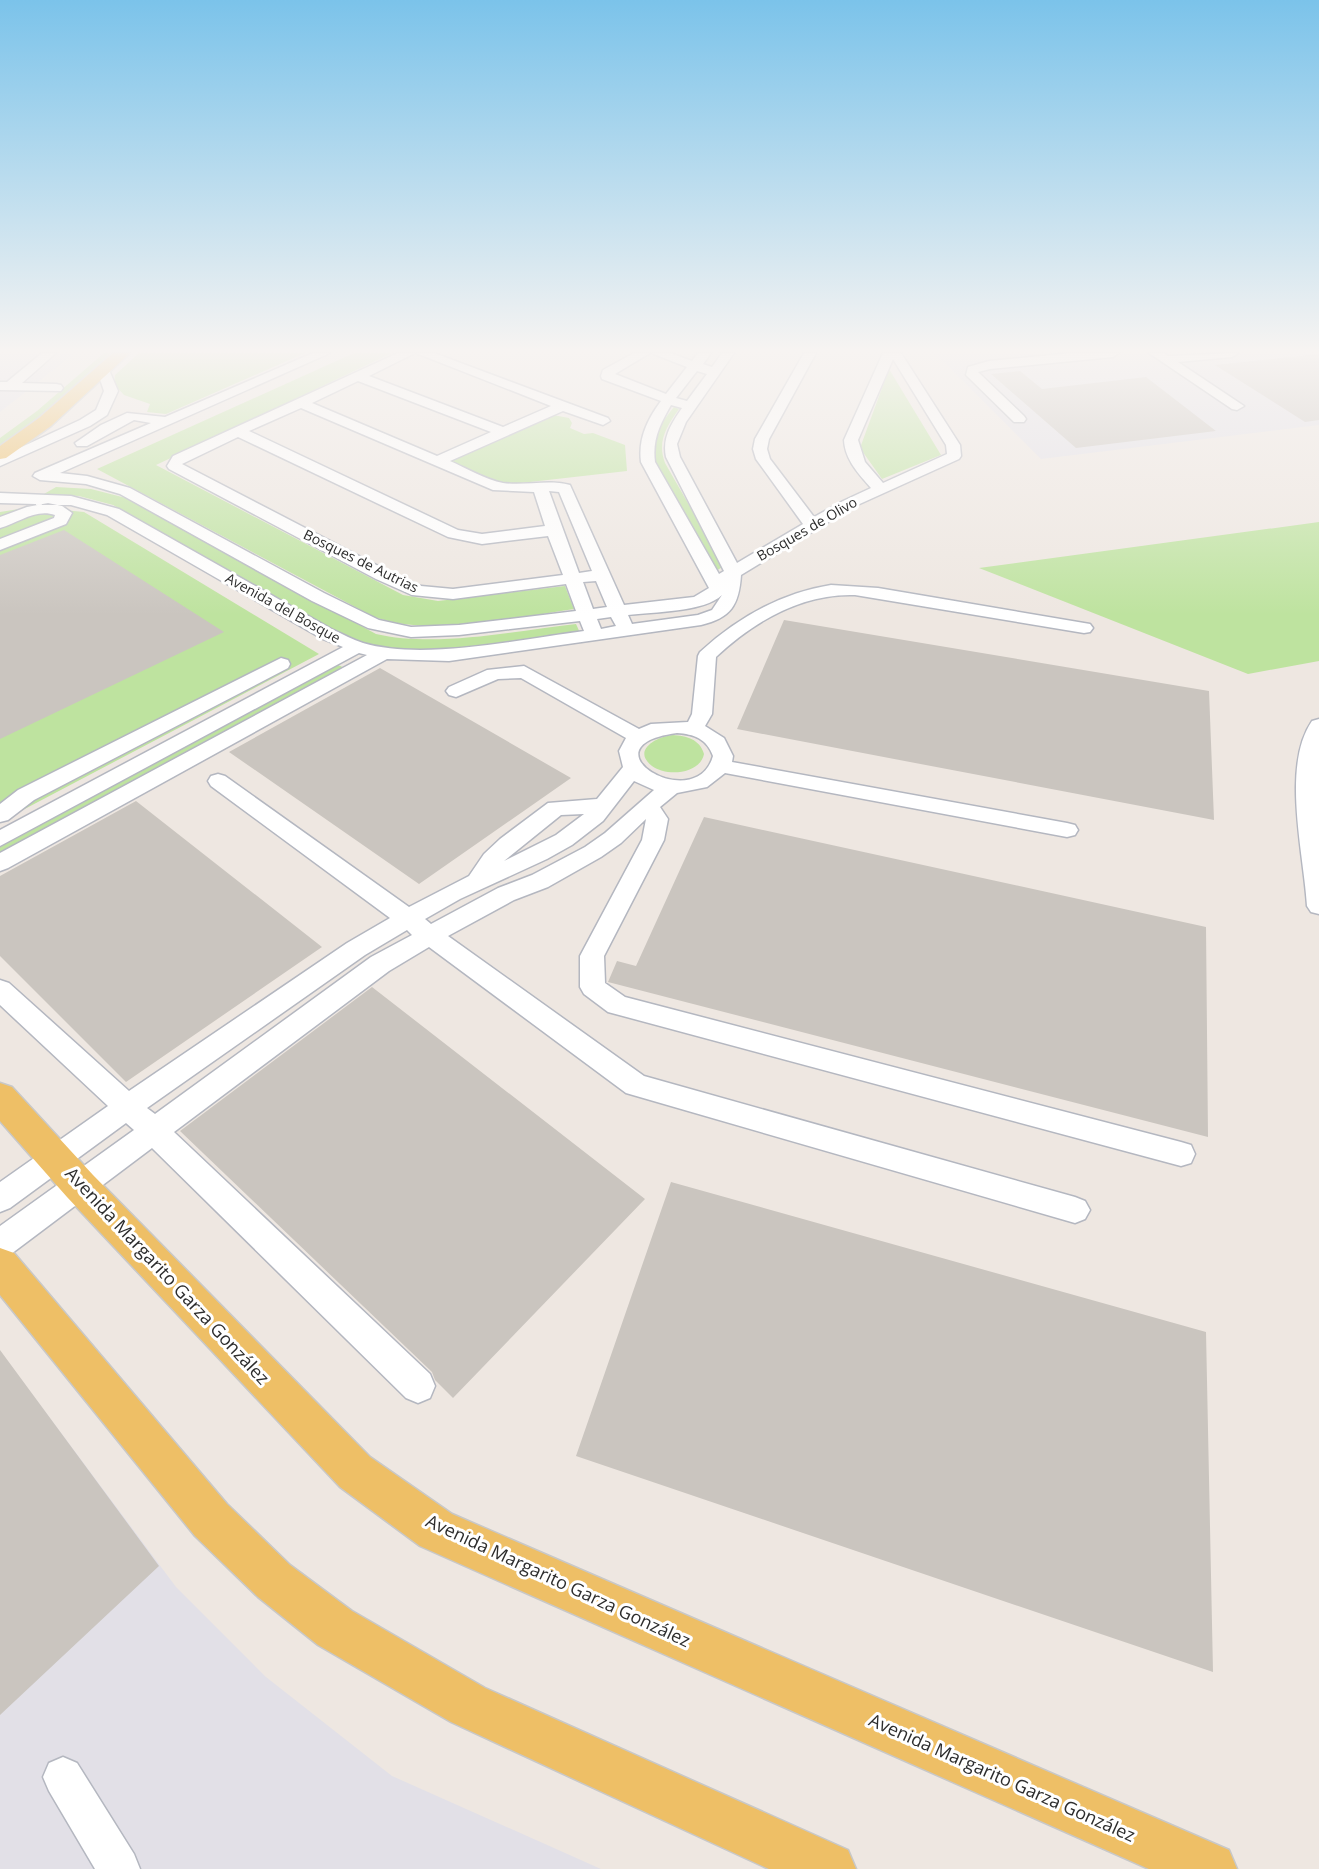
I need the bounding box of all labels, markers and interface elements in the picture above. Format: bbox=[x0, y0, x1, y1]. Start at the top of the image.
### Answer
street label: Bosques de Olivo bbox=[753, 492, 860, 565]
street label: Bosques de Autrias bbox=[301, 524, 422, 597]
street label: Avenida del Bosque bbox=[222, 568, 344, 647]
street label: Avenida Margarito Garza González bbox=[60, 1161, 275, 1389]
street label: Avenida Margarito Garza González bbox=[422, 1508, 694, 1652]
street label: Avenida Margarito Garza González bbox=[866, 1707, 1139, 1847]

